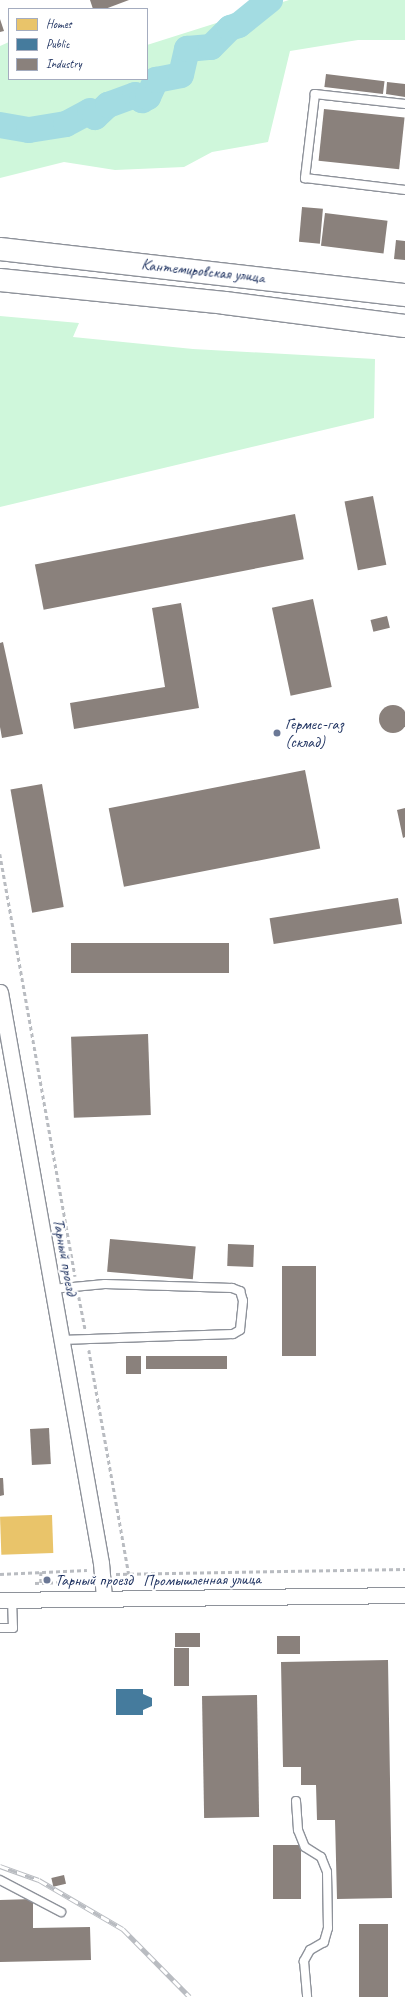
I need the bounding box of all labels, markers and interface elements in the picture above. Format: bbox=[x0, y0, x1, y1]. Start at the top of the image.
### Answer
legend bbox=[8, 8, 148, 80]
text: Homes bbox=[46, 16, 72, 32]
text: Public bbox=[46, 36, 70, 52]
text: Industry bbox=[46, 56, 82, 72]
street label: Кантемировская улица bbox=[140, 255, 266, 287]
place label: Гермес-газ (склад) bbox=[285, 714, 343, 752]
marker: Гермес-газ (склад) bbox=[272, 728, 282, 738]
street label: Тарный проезд bbox=[49, 1217, 81, 1297]
street label: Промышленная улица bbox=[143, 1569, 261, 1591]
place label: Тарный проезд bbox=[55, 1570, 133, 1590]
marker: Тарный проезд bbox=[42, 1575, 52, 1585]

